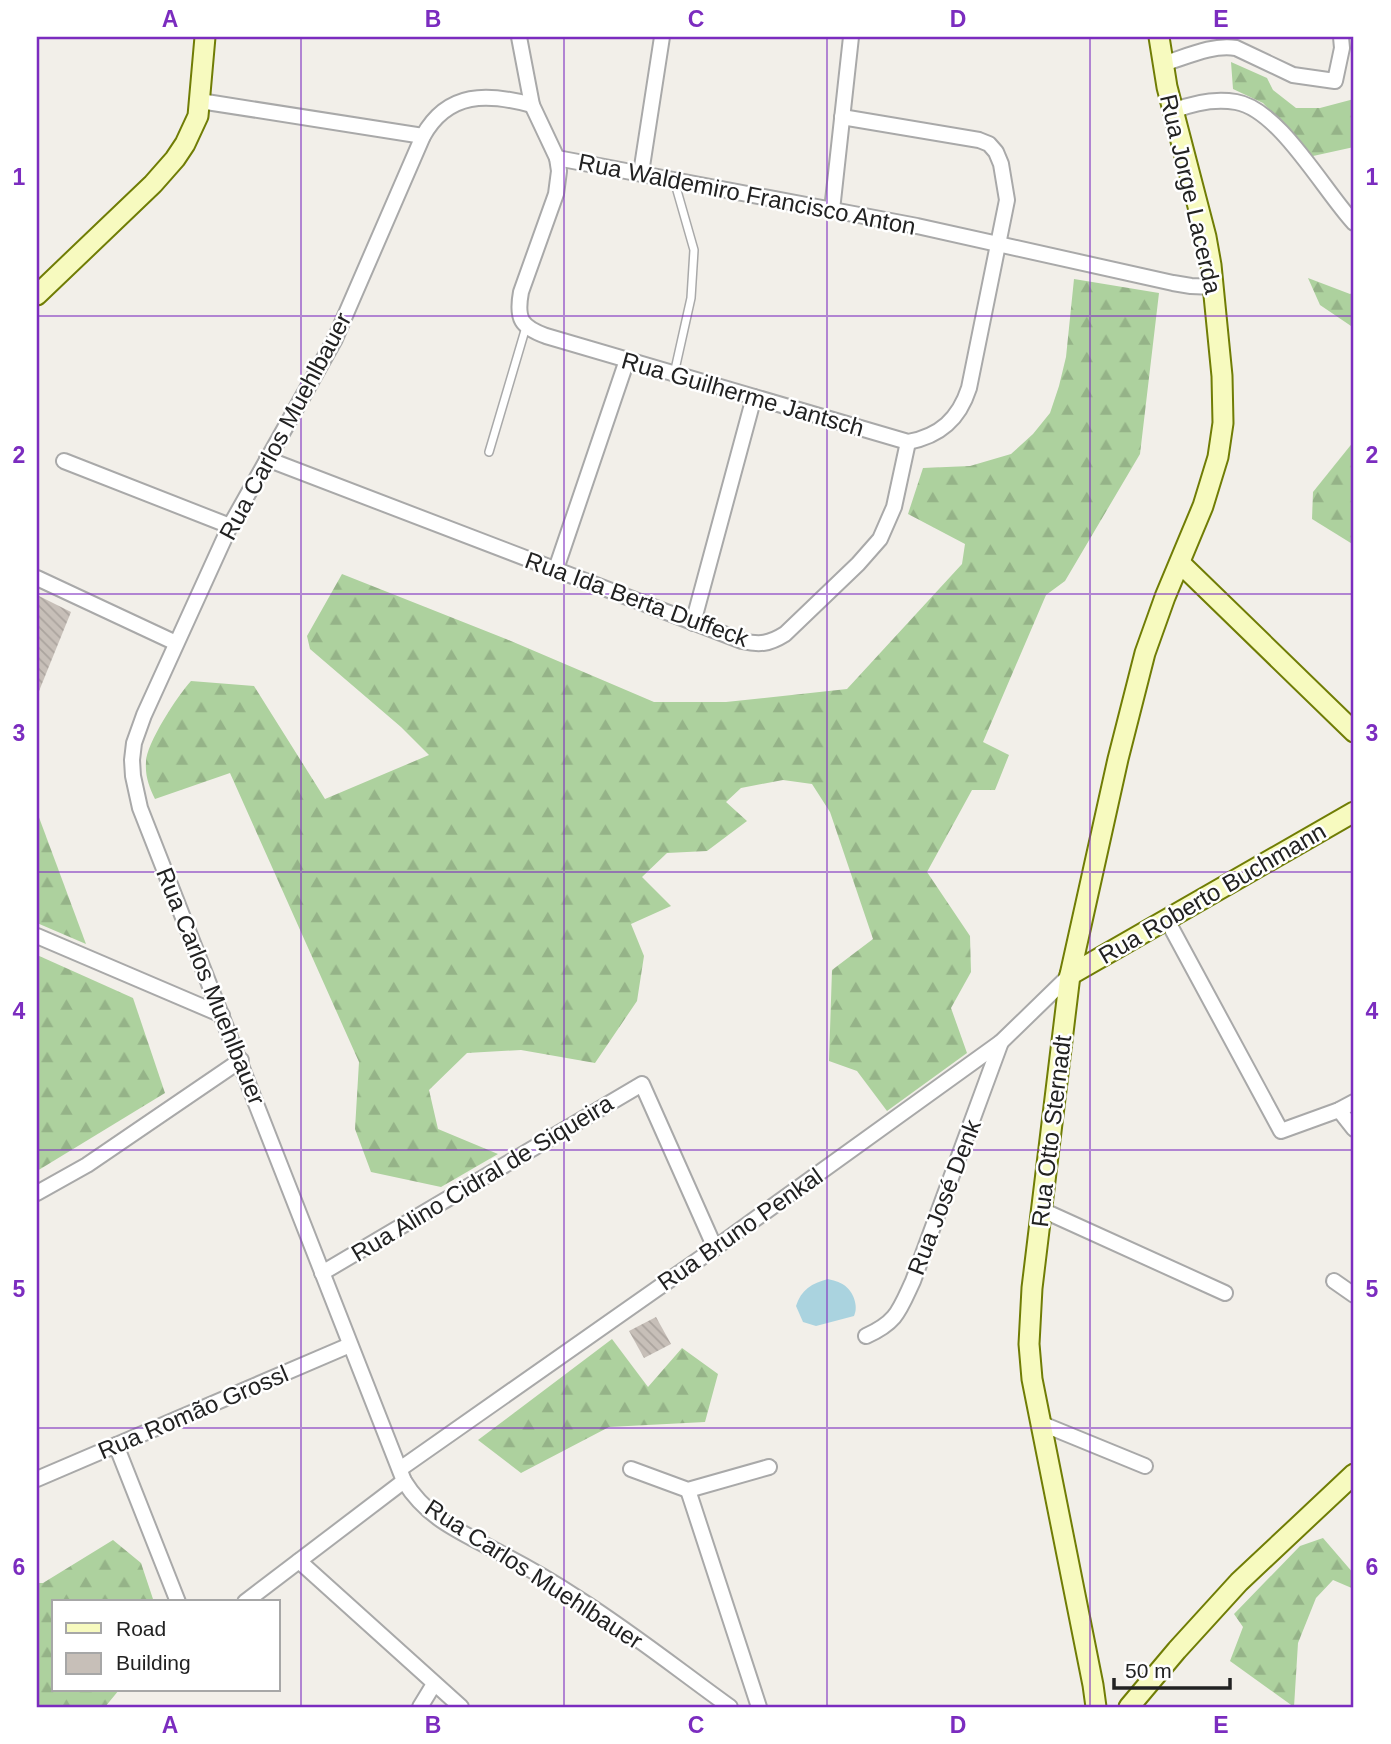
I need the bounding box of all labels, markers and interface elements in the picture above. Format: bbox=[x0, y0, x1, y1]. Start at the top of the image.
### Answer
text: A bbox=[162, 6, 178, 32]
text: B bbox=[425, 6, 441, 32]
text: C bbox=[688, 6, 704, 32]
text: D bbox=[950, 6, 966, 32]
text: E bbox=[1213, 6, 1229, 32]
street label: Rua Jorge Lacerda bbox=[1155, 92, 1227, 297]
street label: Rua Waldemiro Francisco Anton bbox=[576, 148, 918, 240]
text: 1 bbox=[13, 164, 26, 190]
text: 1 bbox=[1366, 164, 1379, 190]
street label: Rua Carlos Muehlbauer bbox=[214, 308, 356, 544]
street label: Rua Guilherme Jantsch bbox=[619, 346, 867, 442]
text: 2 bbox=[13, 442, 25, 468]
text: 2 bbox=[1366, 442, 1378, 468]
street label: Rua Ida Berta Duffeck bbox=[522, 546, 753, 652]
text: 3 bbox=[13, 720, 25, 746]
text: 3 bbox=[1366, 720, 1378, 746]
street label: Rua Roberto Buchmann bbox=[1094, 817, 1330, 969]
street label: Rua Carlos Muehlbauer bbox=[151, 863, 271, 1109]
text: 4 bbox=[13, 998, 26, 1024]
text: 4 bbox=[1366, 998, 1379, 1024]
street label: Rua Otto Sternadt bbox=[1026, 1033, 1076, 1229]
street label: Rua Alino Cidral de Siqueira bbox=[346, 1089, 618, 1267]
street label: Rua José Denk bbox=[902, 1115, 986, 1278]
street label: Rua Bruno Penkal bbox=[652, 1162, 828, 1296]
text: 5 bbox=[13, 1276, 26, 1302]
text: 5 bbox=[1366, 1276, 1379, 1302]
street label: Rua Romão Grossl bbox=[94, 1360, 292, 1464]
street label: Rua Carlos Muehlbauer bbox=[420, 1494, 648, 1654]
text: 6 bbox=[13, 1554, 25, 1580]
text: 6 bbox=[1366, 1554, 1378, 1580]
legend bbox=[52, 1600, 280, 1692]
text: Road bbox=[116, 1617, 166, 1640]
scale bar bbox=[1114, 1646, 1230, 1690]
text: Building bbox=[116, 1651, 191, 1674]
text: 50 m bbox=[1125, 1659, 1172, 1682]
text: A bbox=[162, 1712, 178, 1738]
text: B bbox=[425, 1712, 441, 1738]
text: C bbox=[688, 1712, 704, 1738]
text: D bbox=[950, 1712, 966, 1738]
text: E bbox=[1213, 1712, 1229, 1738]

